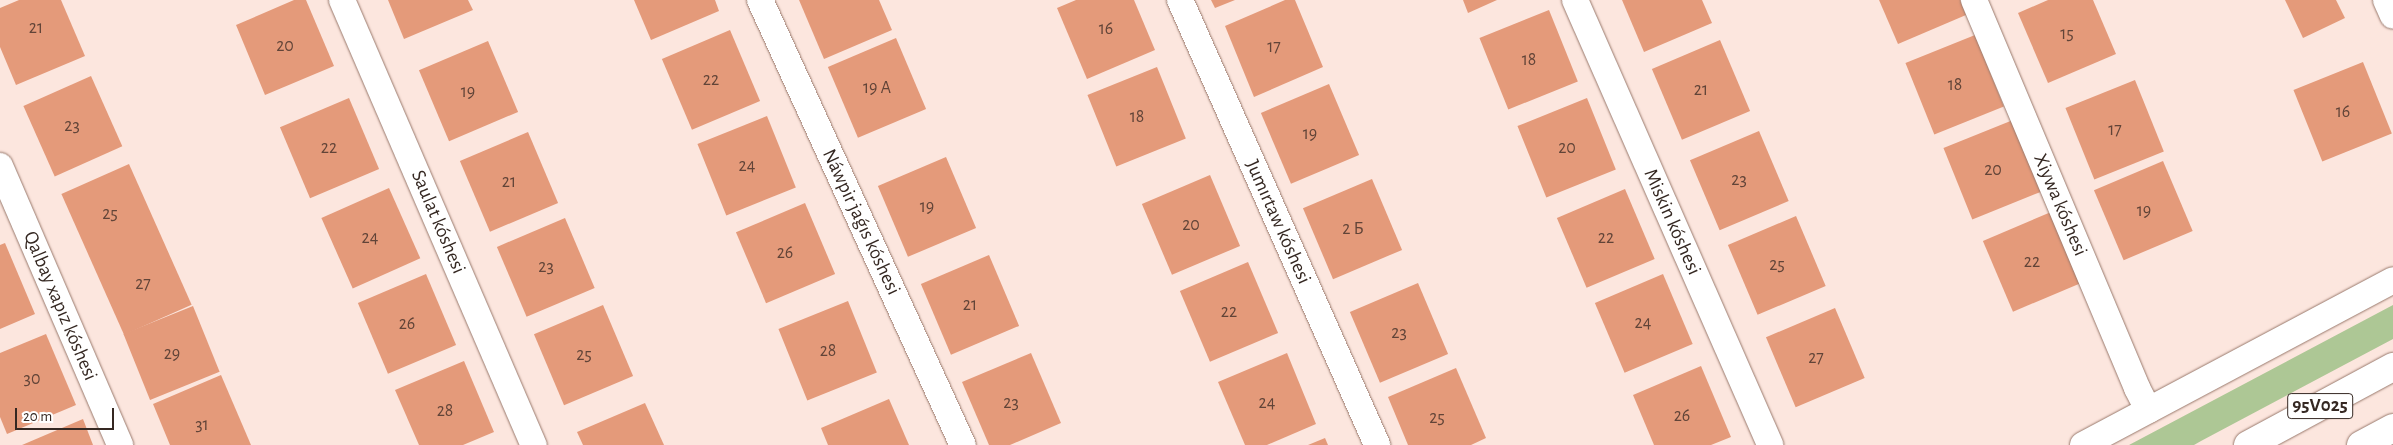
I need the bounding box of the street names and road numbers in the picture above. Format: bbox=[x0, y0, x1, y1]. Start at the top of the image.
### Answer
street label: Náwpir jaǵıs kóshesi bbox=[817, 145, 905, 299]
street label: Xiywa kóshesi bbox=[2028, 150, 2092, 260]
street label: Jumırtaw kóshesi bbox=[1240, 156, 1316, 288]
street label: Miskin kóshesi bbox=[1638, 165, 1706, 279]
street label: Saulat kóshesi bbox=[405, 167, 471, 277]
street label: Qalbay xapız kóshesi bbox=[18, 228, 102, 384]
road number: 95V025 bbox=[2286, 390, 2354, 422]

